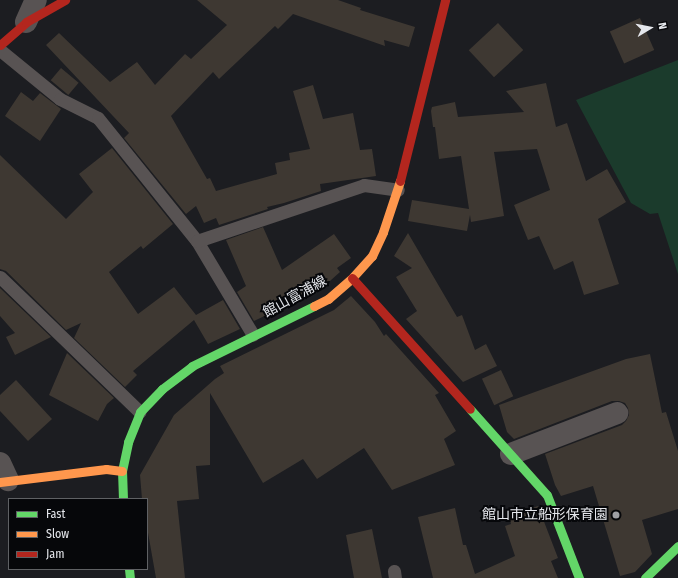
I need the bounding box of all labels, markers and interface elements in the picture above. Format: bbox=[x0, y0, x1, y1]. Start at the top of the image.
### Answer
north arrow bbox=[630, 8, 670, 48]
text: N bbox=[655, 21, 669, 30]
street label: 館山富浦線 bbox=[260, 273, 330, 321]
legend bbox=[8, 498, 148, 570]
text: Fast bbox=[46, 507, 65, 521]
place label: 館山市立船形保育園 bbox=[482, 507, 608, 523]
marker: 館山市立船形保育園 bbox=[611, 510, 621, 520]
text: Slow bbox=[46, 527, 69, 541]
text: Jam bbox=[46, 547, 64, 561]

